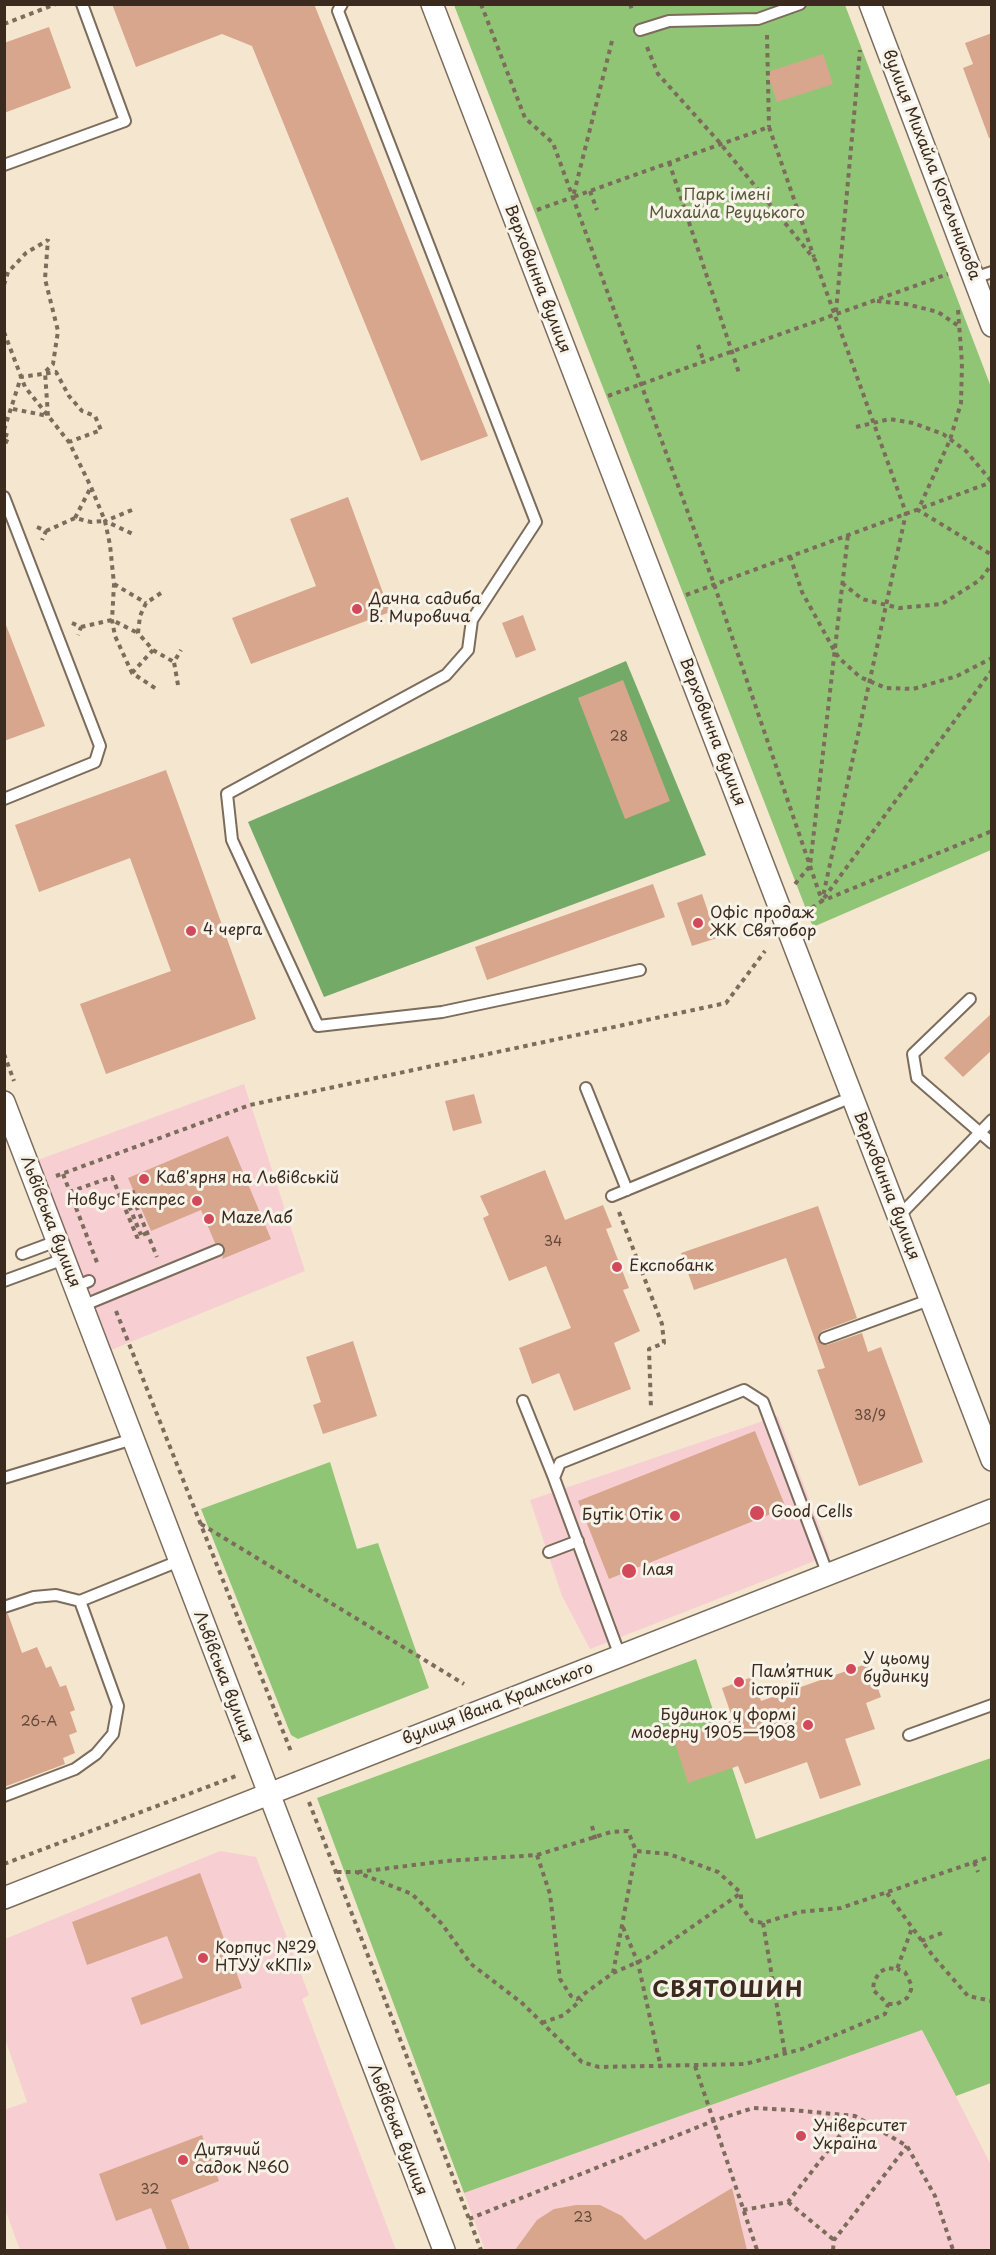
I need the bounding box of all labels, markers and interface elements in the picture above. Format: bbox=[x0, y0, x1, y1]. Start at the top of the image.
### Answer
street label: вулиця Михайла Котельникова bbox=[878, 47, 984, 283]
park label: Парк імені Михайла Реуцького bbox=[649, 186, 805, 224]
street label: Верховинна вулиця bbox=[500, 202, 574, 356]
place label: Дачна садиба В. Мировича bbox=[369, 590, 481, 628]
marker: Дачна садиба В. Мировича bbox=[350, 602, 364, 616]
street label: Верховинна вулиця bbox=[675, 655, 749, 809]
house number: 28 bbox=[610, 729, 628, 745]
place label: Офіс продаж ЖК Святобор bbox=[710, 904, 816, 942]
marker: Офіс продаж ЖК Святобор bbox=[691, 916, 705, 930]
place label: 4 черга bbox=[203, 921, 262, 941]
marker: 4 черга bbox=[184, 924, 198, 938]
street label: Верховинна вулиця bbox=[849, 1109, 923, 1263]
street label: Львівська вулиця bbox=[16, 1154, 84, 1290]
place label: Кав'ярня на Львівській bbox=[156, 1169, 339, 1189]
marker: Кав'ярня на Львівській bbox=[137, 1172, 151, 1186]
place label: Новус Експрес bbox=[67, 1191, 185, 1211]
marker: Новус Експрес bbox=[190, 1194, 204, 1208]
place label: MazeЛаб bbox=[221, 1209, 293, 1229]
marker: MazeЛаб bbox=[202, 1212, 216, 1226]
house number: 34 bbox=[544, 1234, 562, 1250]
place label: Експобанк bbox=[629, 1257, 714, 1277]
marker: Експобанк bbox=[610, 1260, 624, 1274]
house number: 38/9 bbox=[854, 1408, 886, 1424]
place label: Good Cells bbox=[771, 1503, 853, 1523]
marker: Good Cells bbox=[748, 1504, 766, 1522]
place label: Бутік Отік bbox=[582, 1506, 663, 1526]
marker: Бутік Отік bbox=[668, 1509, 682, 1523]
place label: Ілая bbox=[642, 1561, 674, 1581]
marker: Ілая bbox=[620, 1562, 638, 1580]
street label: Львівська вулиця bbox=[189, 1609, 257, 1745]
place label: У цьому будинку bbox=[863, 1650, 930, 1688]
street label: вулиця Івана Крамського bbox=[400, 1659, 596, 1749]
marker: У цьому будинку bbox=[844, 1662, 858, 1676]
place label: Пам’ятник історії bbox=[751, 1663, 833, 1701]
marker: Пам’ятник історії bbox=[732, 1675, 746, 1689]
place label: Будинок у формі модерну 1905—1908 bbox=[631, 1706, 796, 1744]
house number: 26-А bbox=[21, 1714, 57, 1730]
marker: Будинок у формі модерну 1905—1908 bbox=[801, 1718, 815, 1732]
place label: Корпус №29 НТУУ «КПІ» bbox=[215, 1939, 316, 1977]
marker: Корпус №29 НТУУ «КПІ» bbox=[196, 1951, 210, 1965]
district label: СВЯТОШИН bbox=[653, 1978, 803, 2004]
street label: Львівська вулиця bbox=[363, 2062, 431, 2198]
place label: Університет Україна bbox=[813, 2117, 907, 2155]
marker: Університет Україна bbox=[794, 2129, 808, 2143]
place label: Дитячий садок №60 bbox=[195, 2141, 289, 2179]
marker: Дитячий садок №60 bbox=[176, 2153, 190, 2167]
house number: 32 bbox=[141, 2182, 159, 2198]
house number: 23 bbox=[574, 2210, 592, 2226]

